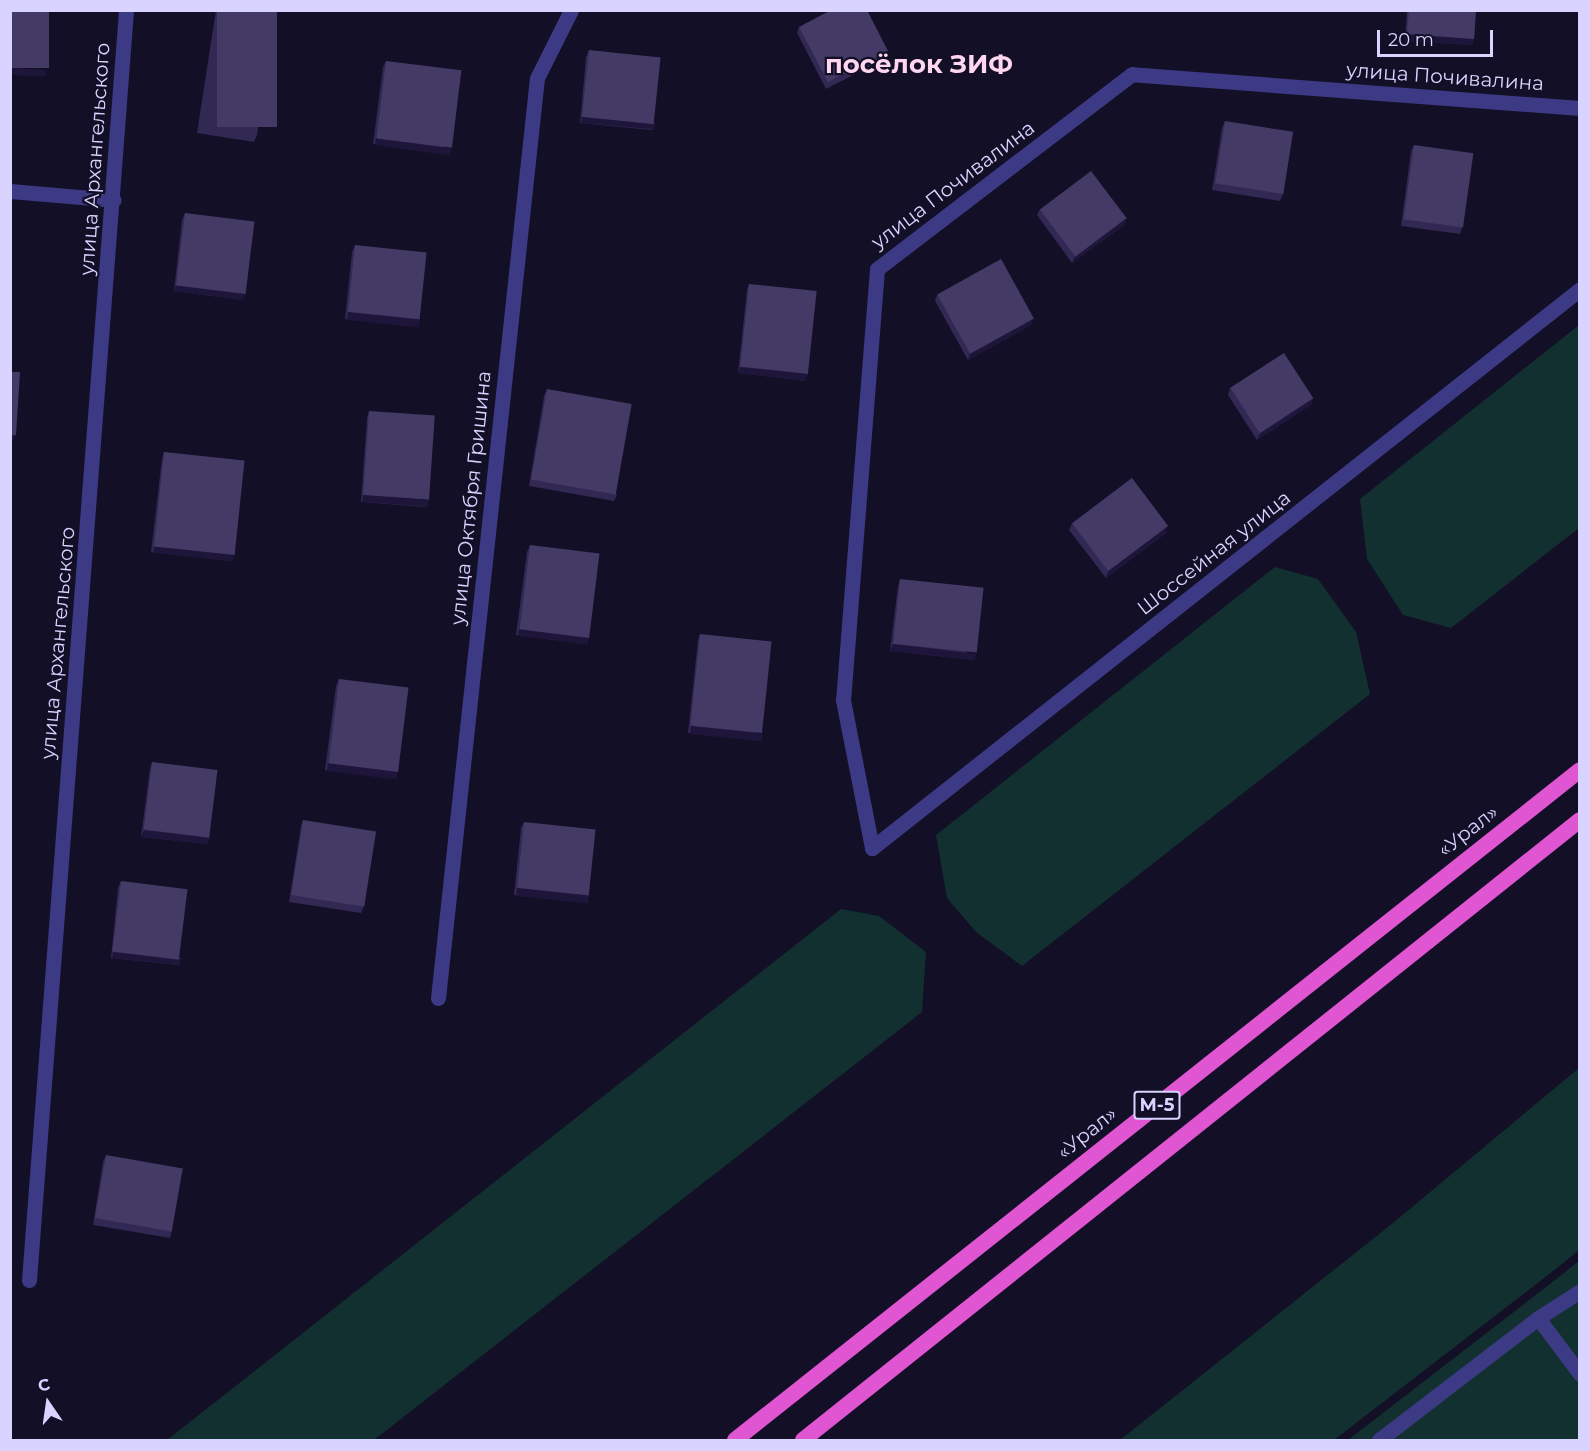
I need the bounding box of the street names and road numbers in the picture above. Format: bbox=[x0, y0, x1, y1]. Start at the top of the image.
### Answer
street label: улица Архангельского bbox=[75, 42, 115, 276]
street label: улица Почивалина bbox=[1345, 58, 1545, 96]
street label: улица Почивалина bbox=[867, 116, 1039, 254]
street label: улица Октября Гришина bbox=[446, 370, 496, 626]
street label: Шоссейная улица bbox=[1133, 486, 1295, 620]
street label: улица Архангельского bbox=[36, 526, 80, 760]
street label: «Урал» bbox=[1433, 800, 1503, 862]
road number: М-5 bbox=[1133, 1090, 1181, 1120]
street label: «Урал» bbox=[1052, 1102, 1122, 1164]

